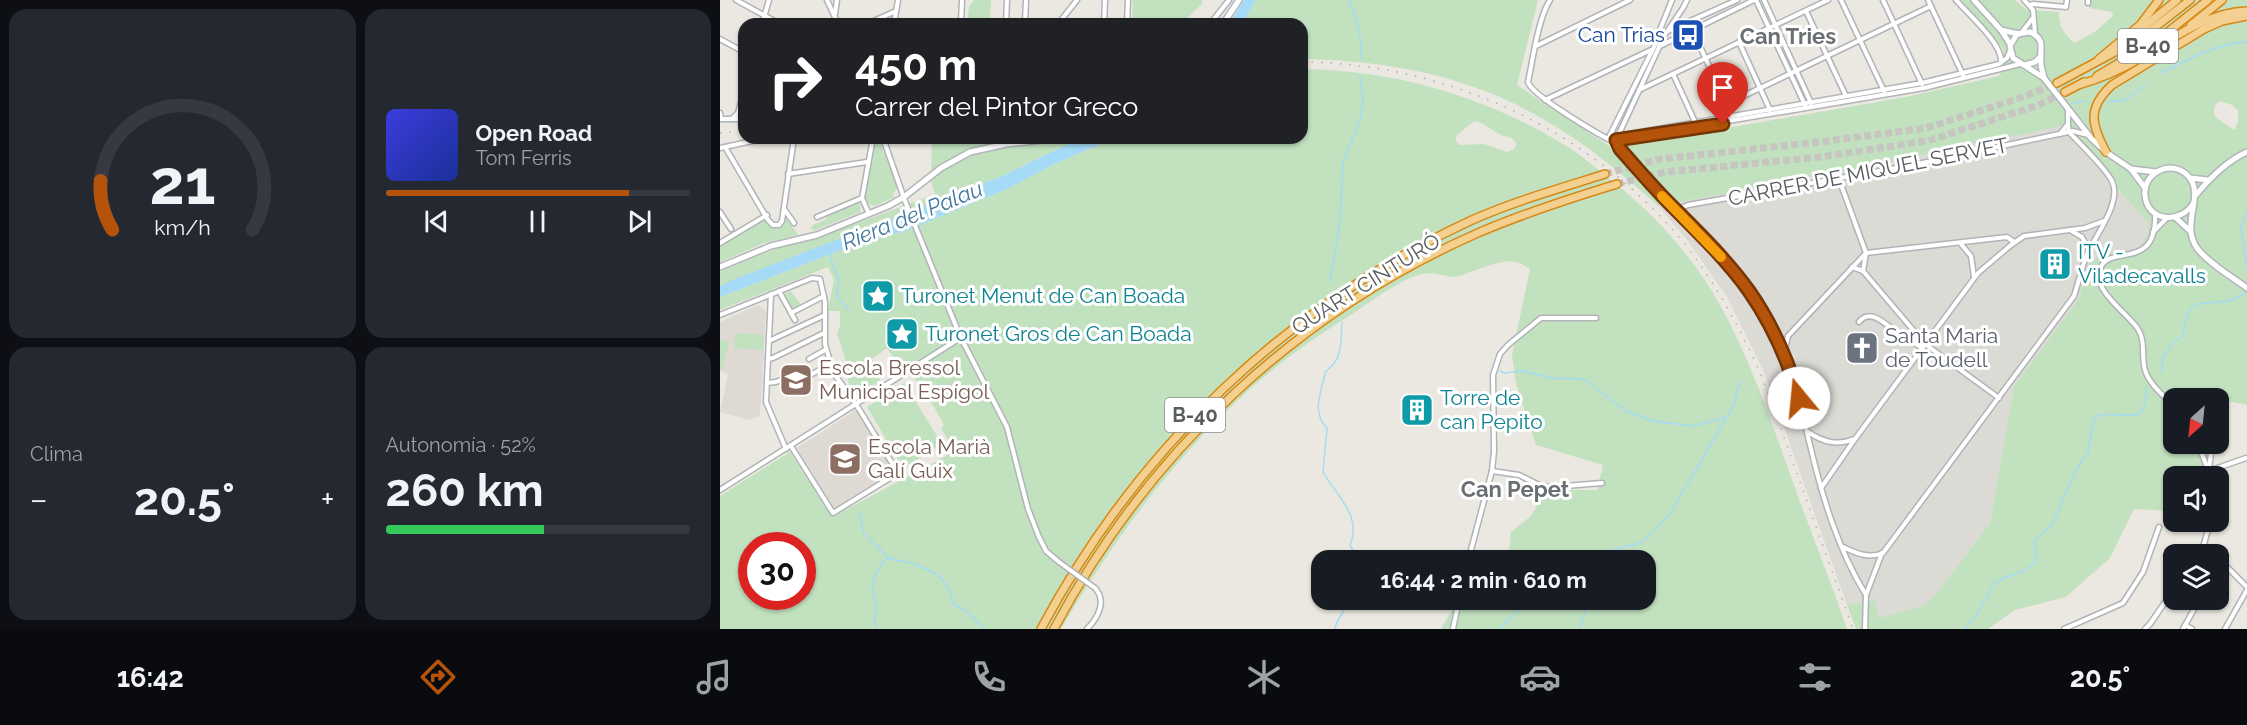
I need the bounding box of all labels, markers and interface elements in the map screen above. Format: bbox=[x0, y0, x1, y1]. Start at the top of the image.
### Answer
bus stop icon: Can Trias bbox=[1670, 17, 1706, 53]
place label: Can Trias bbox=[1578, 22, 1665, 47]
district label: Can Tries bbox=[1740, 23, 1836, 49]
road number: B-40 bbox=[2118, 29, 2178, 63]
text: 450 m bbox=[855, 41, 977, 90]
icon: right bbox=[756, 42, 834, 120]
pin bbox=[1697, 62, 1748, 124]
icon: arrive bbox=[1706, 71, 1739, 104]
text: Carrer del Pintor Greco bbox=[855, 91, 1138, 122]
text: Open Road bbox=[476, 120, 592, 146]
street label: CARRER DE MIQUEL SERVET bbox=[1726, 132, 2010, 211]
text: 21 bbox=[149, 146, 215, 220]
text: Tom Ferris bbox=[476, 146, 572, 170]
water label: Riera del Palau bbox=[838, 175, 986, 255]
icon: previous bbox=[420, 205, 453, 238]
icon: pause bbox=[521, 205, 554, 238]
icon: next bbox=[623, 205, 656, 238]
text: km/h bbox=[154, 216, 211, 241]
street label: QUART CINTURÓ bbox=[1287, 228, 1445, 339]
place label: ITV - Viladecavalls bbox=[2078, 239, 2206, 288]
building icon: ITV - Viladecavalls bbox=[2037, 246, 2073, 282]
place icon: Turonet Menut de Can Boada bbox=[860, 278, 896, 314]
place label: Turonet Menut de Can Boada bbox=[901, 283, 1185, 308]
place icon: Turonet Gros de Can Boada bbox=[884, 316, 920, 352]
place label: Turonet Gros de Can Boada bbox=[925, 321, 1192, 346]
place label: Santa Maria de Toudell bbox=[1885, 323, 1998, 372]
church icon: Santa Maria de Toudell bbox=[1844, 330, 1880, 366]
place label: Escola Bressol Municipal Espígol bbox=[819, 355, 990, 404]
school or university icon: Escola Bressol Municipal Espígol bbox=[778, 362, 814, 398]
position arrow bbox=[1767, 366, 1831, 430]
place label: Torre de can Pepito bbox=[1440, 385, 1543, 434]
north arrow bbox=[2163, 388, 2229, 454]
map controls bbox=[2163, 388, 2229, 610]
building icon: Torre de can Pepito bbox=[1399, 392, 1435, 428]
road number: B-40 bbox=[1165, 398, 1225, 432]
text: Autonomía · 52% bbox=[386, 433, 536, 457]
place label: Escola Marià Galí Guix bbox=[868, 434, 990, 483]
school or university icon: Escola Marià Galí Guix bbox=[827, 441, 863, 477]
text: Clima bbox=[30, 442, 83, 466]
text: 260 km bbox=[386, 464, 544, 517]
button: sound bbox=[2163, 466, 2229, 532]
text: 20.5° bbox=[134, 473, 235, 526]
district label: Can Pepet bbox=[1461, 476, 1570, 502]
text: − bbox=[30, 480, 48, 519]
text: + bbox=[321, 480, 334, 519]
speed limit sign: 30 bbox=[738, 532, 816, 610]
button: layers bbox=[2163, 544, 2229, 610]
text: 16:44 · 2 min · 610 m bbox=[1380, 567, 1587, 593]
icon: directions bbox=[417, 656, 459, 698]
icon: music bbox=[693, 656, 735, 698]
icon: phone bbox=[968, 656, 1010, 698]
icon: climate bbox=[1243, 656, 1285, 698]
icon: car bbox=[1519, 656, 1561, 698]
icon: filters bbox=[1794, 656, 1836, 698]
text: 16:42 bbox=[117, 662, 184, 693]
text: 20.5° bbox=[2070, 662, 2130, 693]

